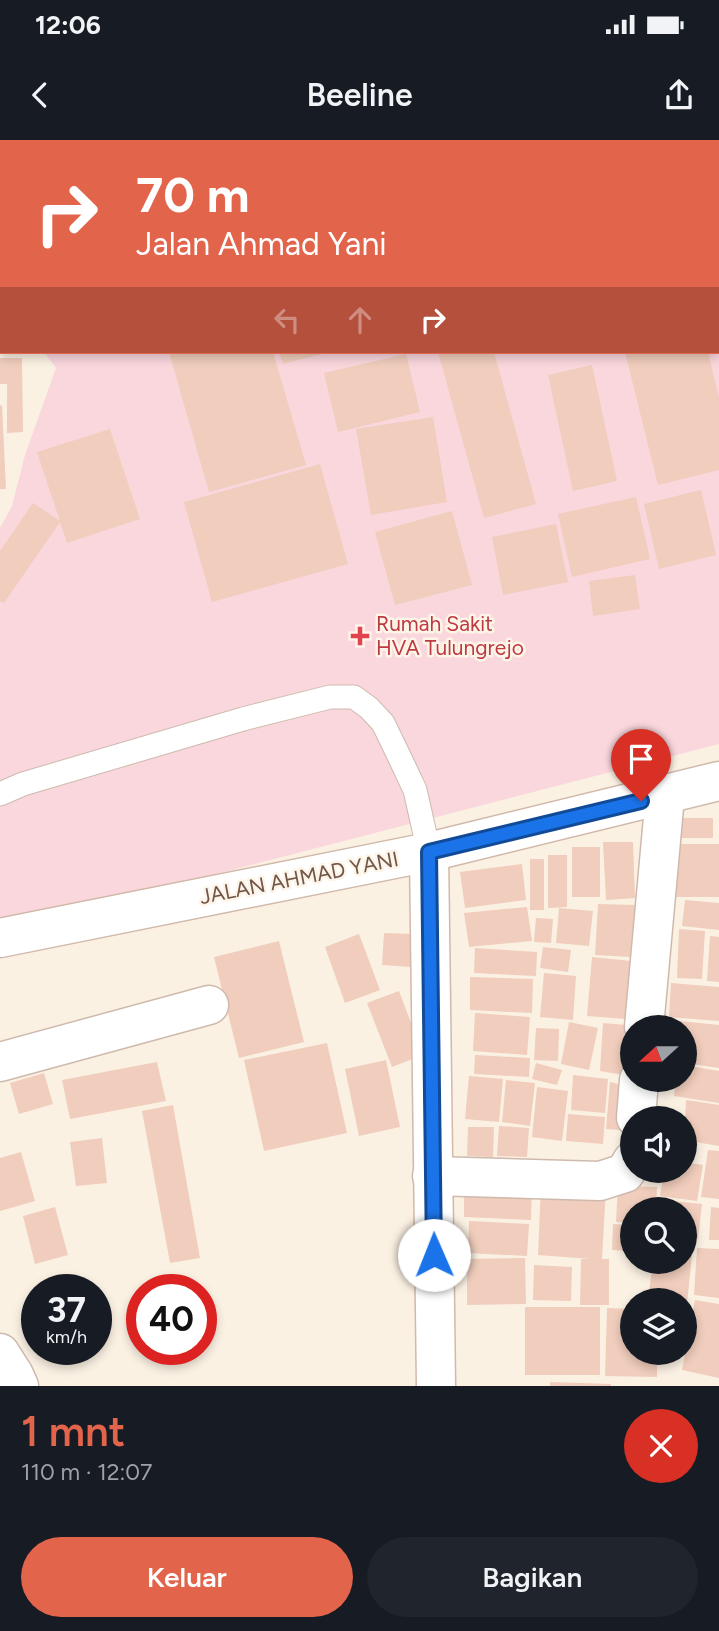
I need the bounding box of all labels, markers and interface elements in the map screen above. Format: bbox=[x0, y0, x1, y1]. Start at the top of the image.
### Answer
text: 12:06 bbox=[35, 9, 101, 41]
icon: back bbox=[21, 76, 59, 114]
text: Beeline bbox=[306, 76, 413, 114]
icon: share bbox=[660, 76, 698, 114]
text: 70 m bbox=[136, 165, 249, 224]
icon: right bbox=[21, 168, 112, 259]
text: Jalan Ahmad Yani bbox=[136, 225, 387, 263]
icon: left bbox=[268, 301, 306, 339]
icon: ahead bbox=[341, 301, 379, 339]
icon: right bbox=[414, 301, 452, 339]
place label: Rumah Sakit HVA Tulungrejo bbox=[376, 611, 524, 660]
marker: Rumah Sakit HVA Tulungrejo bbox=[350, 626, 370, 646]
pin bbox=[611, 729, 671, 801]
icon: arrive bbox=[622, 740, 660, 778]
street label: JALAN AHMAD YANI bbox=[197, 846, 400, 909]
north arrow bbox=[620, 1015, 696, 1092]
map controls bbox=[620, 1015, 697, 1365]
button: sound bbox=[620, 1106, 697, 1183]
button: search bbox=[620, 1197, 697, 1274]
position arrow bbox=[397, 1218, 471, 1292]
speed limit sign: 40 bbox=[126, 1274, 217, 1365]
button: layers bbox=[620, 1288, 697, 1365]
text: 37 bbox=[47, 1289, 86, 1331]
text: km/h bbox=[46, 1326, 87, 1348]
text: 1 mnt bbox=[21, 1406, 125, 1457]
button: close bbox=[624, 1409, 698, 1483]
text: 110 m · 12:07 bbox=[21, 1458, 152, 1486]
button: Keluar bbox=[21, 1537, 353, 1617]
button: Bagikan bbox=[367, 1537, 698, 1617]

